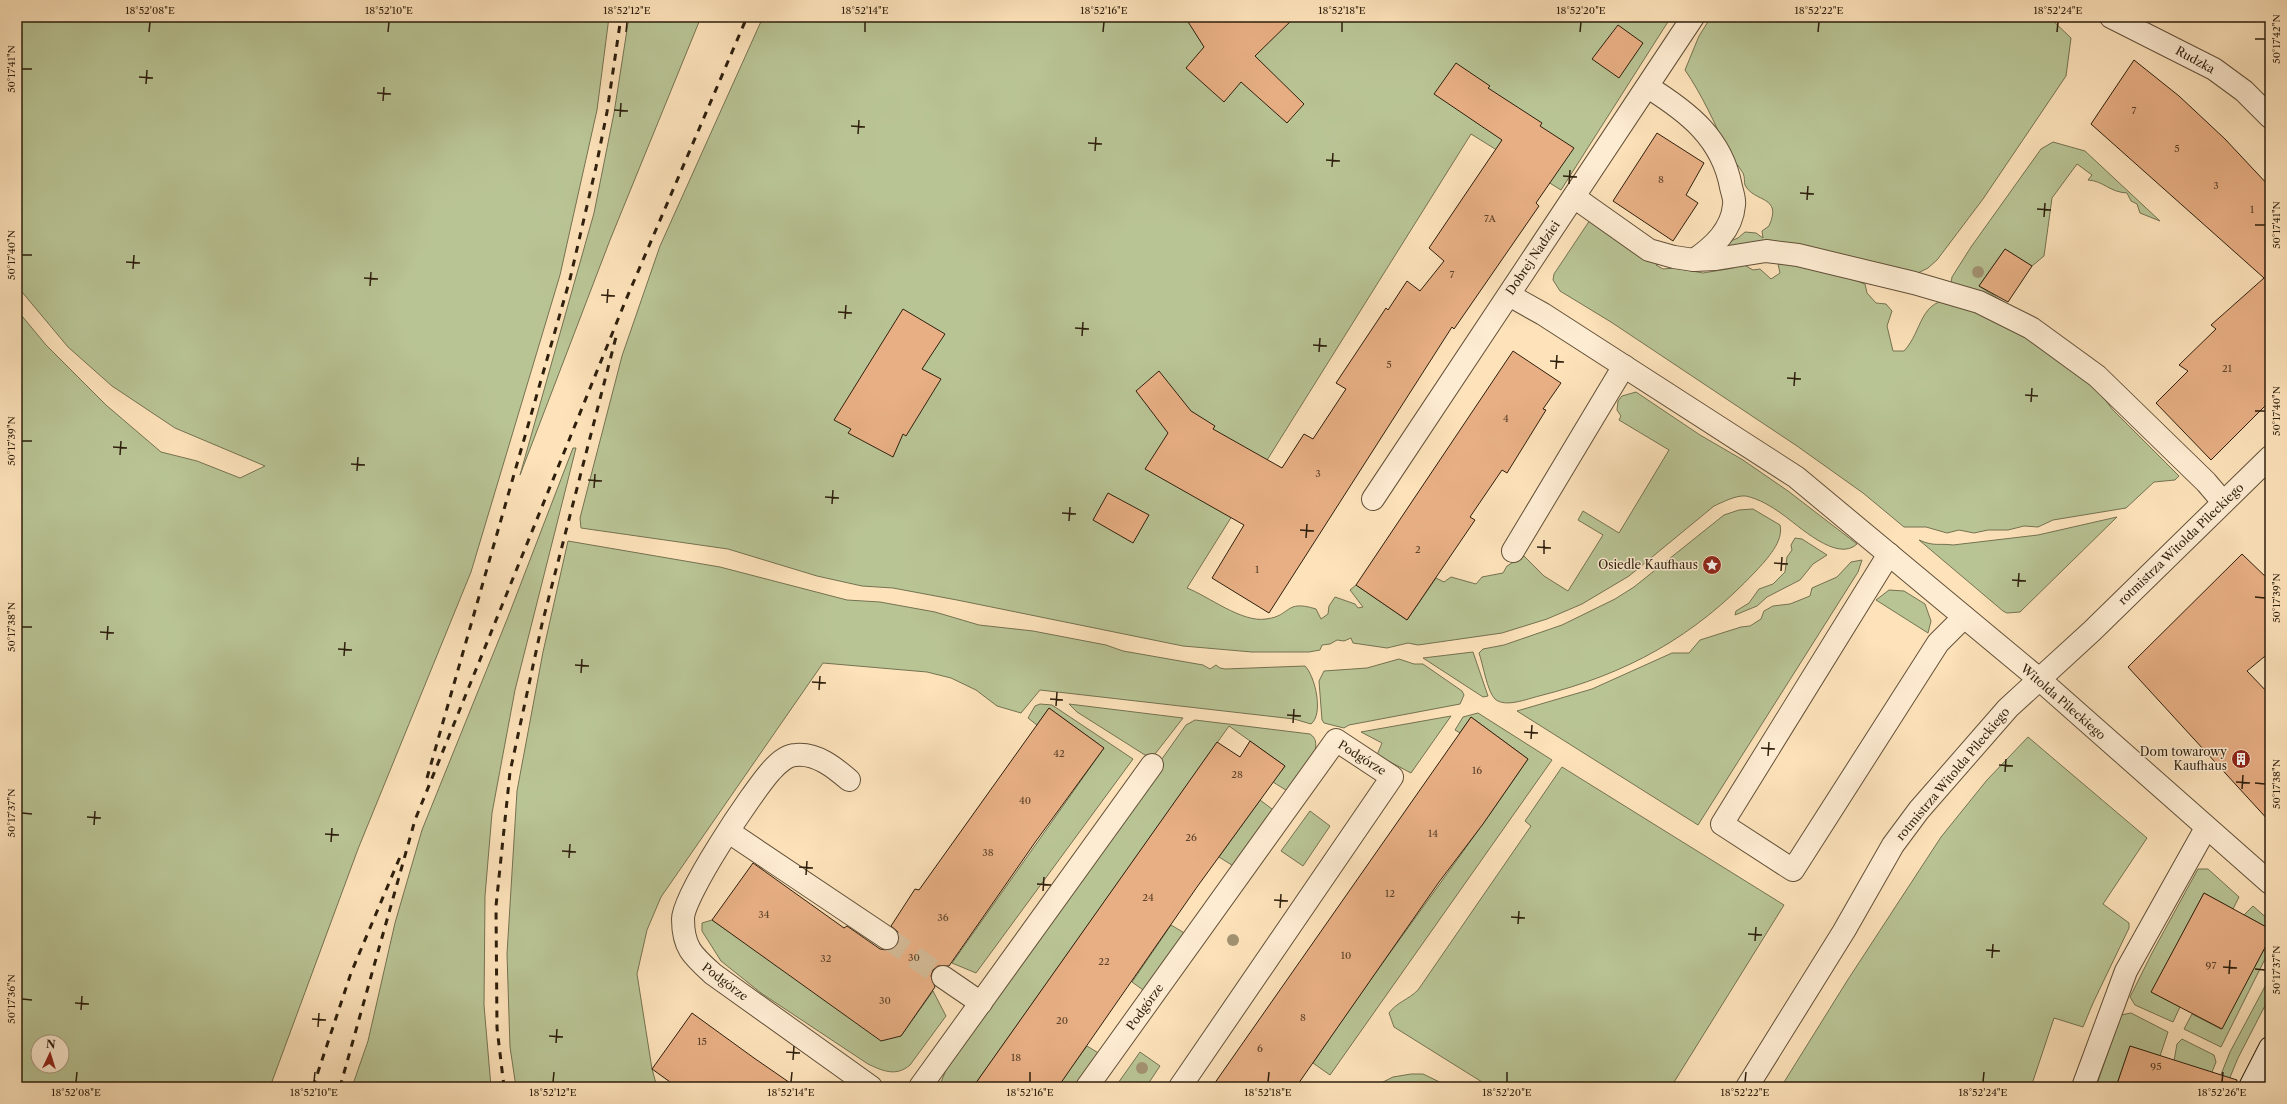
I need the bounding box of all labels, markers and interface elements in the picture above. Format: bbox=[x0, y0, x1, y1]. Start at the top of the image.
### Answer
text: 18°52'08"E bbox=[125, 4, 175, 17]
text: 18°52'10"E bbox=[365, 4, 413, 17]
text: 18°52'12"E bbox=[603, 4, 651, 17]
text: 18°52'14"E bbox=[841, 4, 889, 17]
text: 18°52'16"E bbox=[1080, 4, 1128, 17]
text: 18°52'18"E bbox=[1318, 4, 1366, 17]
text: 18°52'20"E bbox=[1556, 4, 1606, 17]
text: 18°52'22"E bbox=[1795, 4, 1844, 17]
text: 18°52'24"E bbox=[2034, 4, 2083, 17]
text: 50°17'42"N bbox=[2270, 14, 2283, 64]
street label: Rudzka bbox=[2173, 43, 2218, 77]
text: 50°17'41"N bbox=[5, 45, 18, 93]
house number: 7 bbox=[2132, 104, 2137, 117]
house number: 5 bbox=[2174, 142, 2180, 155]
house number: 8 bbox=[1658, 173, 1664, 186]
house number: 3 bbox=[2213, 179, 2219, 192]
text: 50°17'41"N bbox=[2270, 201, 2283, 249]
house number: 1 bbox=[2250, 203, 2255, 216]
house number: 7A bbox=[1484, 212, 1497, 225]
street label: Dobrej Nadziei bbox=[1502, 218, 1563, 298]
text: 50°17'40"N bbox=[5, 230, 18, 280]
house number: 7 bbox=[1450, 268, 1455, 281]
house number: 5 bbox=[1386, 358, 1392, 371]
house number: 21 bbox=[2222, 362, 2233, 375]
text: 50°17'40"N bbox=[2270, 386, 2283, 436]
house number: 4 bbox=[1503, 412, 1509, 425]
text: 50°17'39"N bbox=[5, 416, 18, 466]
house number: 3 bbox=[1315, 467, 1321, 480]
street label: rotmistrza Witolda Pileckiego bbox=[2115, 480, 2247, 608]
house number: 2 bbox=[1415, 543, 1421, 556]
place icon: Osiedle Kaufhaus bbox=[1701, 554, 1723, 576]
place label: Osiedle Kaufhaus bbox=[1598, 557, 1698, 572]
house number: 1 bbox=[1255, 563, 1260, 576]
text: 50°17'39"N bbox=[2270, 573, 2283, 623]
text: 50°17'38"N bbox=[5, 602, 18, 652]
street label: Witolda Pileckiego bbox=[2017, 660, 2109, 743]
street label: rotmistrza Witolda Pileckiego bbox=[1893, 704, 2013, 843]
street label: Podgórze bbox=[1335, 737, 1389, 778]
place label: Dom towarowy Kaufhaus bbox=[2140, 744, 2227, 773]
house number: 42 bbox=[1053, 747, 1065, 760]
building icon: Dom towarowy Kaufhaus bbox=[2230, 748, 2252, 770]
text: 50°17'38"N bbox=[2270, 759, 2283, 809]
house number: 16 bbox=[1472, 764, 1482, 777]
house number: 28 bbox=[1231, 768, 1243, 781]
text: 50°17'37"N bbox=[5, 789, 18, 837]
house number: 40 bbox=[1019, 794, 1031, 807]
house number: 14 bbox=[1428, 827, 1438, 840]
house number: 26 bbox=[1185, 831, 1197, 844]
house number: 38 bbox=[982, 846, 994, 859]
house number: 12 bbox=[1385, 887, 1395, 900]
house number: 24 bbox=[1142, 891, 1154, 904]
house number: 34 bbox=[758, 908, 770, 921]
house number: 36 bbox=[937, 911, 949, 924]
text: 50°17'37"N bbox=[2270, 946, 2283, 994]
house number: 10 bbox=[1341, 949, 1351, 962]
house number: 30 bbox=[908, 951, 920, 964]
house number: 32 bbox=[820, 952, 832, 965]
house number: 22 bbox=[1098, 955, 1110, 968]
street label: Podgórze bbox=[699, 959, 752, 1004]
house number: 97 bbox=[2206, 959, 2216, 972]
text: 50°17'36"N bbox=[5, 974, 18, 1024]
street label: Podgórze bbox=[1123, 980, 1167, 1033]
house number: 30 bbox=[879, 994, 891, 1007]
house number: 8 bbox=[1300, 1011, 1306, 1024]
house number: 20 bbox=[1056, 1014, 1068, 1027]
north arrow bbox=[30, 1034, 70, 1074]
house number: 15 bbox=[697, 1035, 707, 1048]
text: N bbox=[45, 1037, 56, 1051]
house number: 6 bbox=[1257, 1042, 1263, 1055]
house number: 18 bbox=[1011, 1051, 1021, 1064]
house number: 95 bbox=[2150, 1060, 2162, 1073]
text: 18°52'08"E bbox=[51, 1086, 101, 1099]
text: 18°52'10"E bbox=[290, 1086, 338, 1099]
text: 18°52'12"E bbox=[529, 1086, 577, 1099]
text: 18°52'14"E bbox=[767, 1086, 815, 1099]
text: 18°52'16"E bbox=[1006, 1086, 1054, 1099]
text: 18°52'18"E bbox=[1244, 1086, 1292, 1099]
text: 18°52'20"E bbox=[1482, 1086, 1532, 1099]
text: 18°52'22"E bbox=[1721, 1086, 1770, 1099]
text: 18°52'24"E bbox=[1959, 1086, 2008, 1099]
text: 18°52'26"E bbox=[2198, 1086, 2247, 1099]

